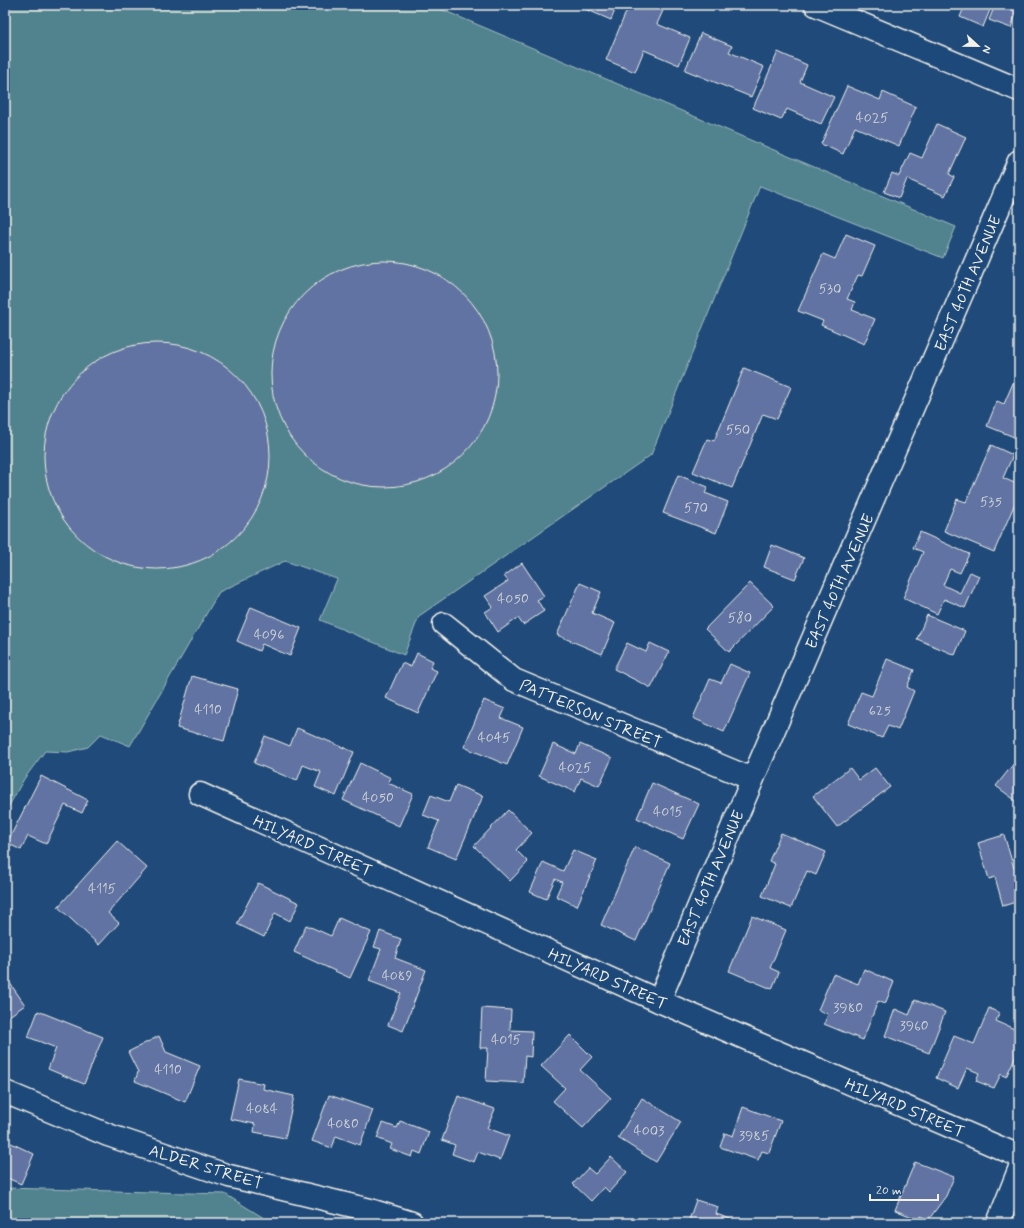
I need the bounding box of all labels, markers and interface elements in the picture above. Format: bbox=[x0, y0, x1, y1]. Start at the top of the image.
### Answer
north arrow bbox=[958, 26, 998, 66]
text: N bbox=[978, 43, 994, 55]
house number: 4025 bbox=[856, 109, 888, 127]
street label: EAST 40TH AVENUE bbox=[930, 212, 1007, 355]
house number: 530 bbox=[819, 280, 841, 298]
house number: 550 bbox=[726, 421, 750, 439]
house number: 535 bbox=[980, 493, 1002, 511]
house number: 570 bbox=[684, 499, 708, 517]
street label: EAST 40TH AVENUE bbox=[801, 511, 880, 653]
house number: 4050 bbox=[497, 590, 529, 608]
house number: 580 bbox=[728, 609, 752, 627]
house number: 4096 bbox=[254, 626, 284, 644]
street label: PATTERSON STREET bbox=[516, 675, 665, 754]
house number: 4110 bbox=[194, 701, 222, 719]
house number: 625 bbox=[869, 702, 891, 720]
house number: 4045 bbox=[478, 729, 510, 747]
house number: 4025 bbox=[559, 759, 591, 777]
house number: 4050 bbox=[362, 789, 394, 807]
house number: 4015 bbox=[653, 803, 683, 821]
street label: EAST 40TH AVENUE bbox=[673, 807, 750, 950]
street label: HILYARD STREET bbox=[250, 811, 375, 882]
house number: 4115 bbox=[88, 880, 116, 898]
street label: HILYARD STREET bbox=[545, 944, 670, 1015]
house number: 4089 bbox=[382, 967, 412, 985]
house number: 3980 bbox=[833, 999, 863, 1017]
house number: 3960 bbox=[899, 1017, 929, 1035]
house number: 4015 bbox=[491, 1031, 521, 1049]
house number: 4110 bbox=[154, 1061, 182, 1079]
street label: HILYARD STREET bbox=[841, 1074, 968, 1143]
house number: 4084 bbox=[246, 1100, 278, 1118]
house number: 4080 bbox=[327, 1115, 359, 1133]
house number: 4003 bbox=[634, 1122, 664, 1140]
house number: 3985 bbox=[739, 1127, 769, 1145]
street label: ALDER STREET bbox=[146, 1140, 265, 1195]
scale bar bbox=[870, 1176, 938, 1202]
text: 20 m bbox=[876, 1183, 902, 1199]

